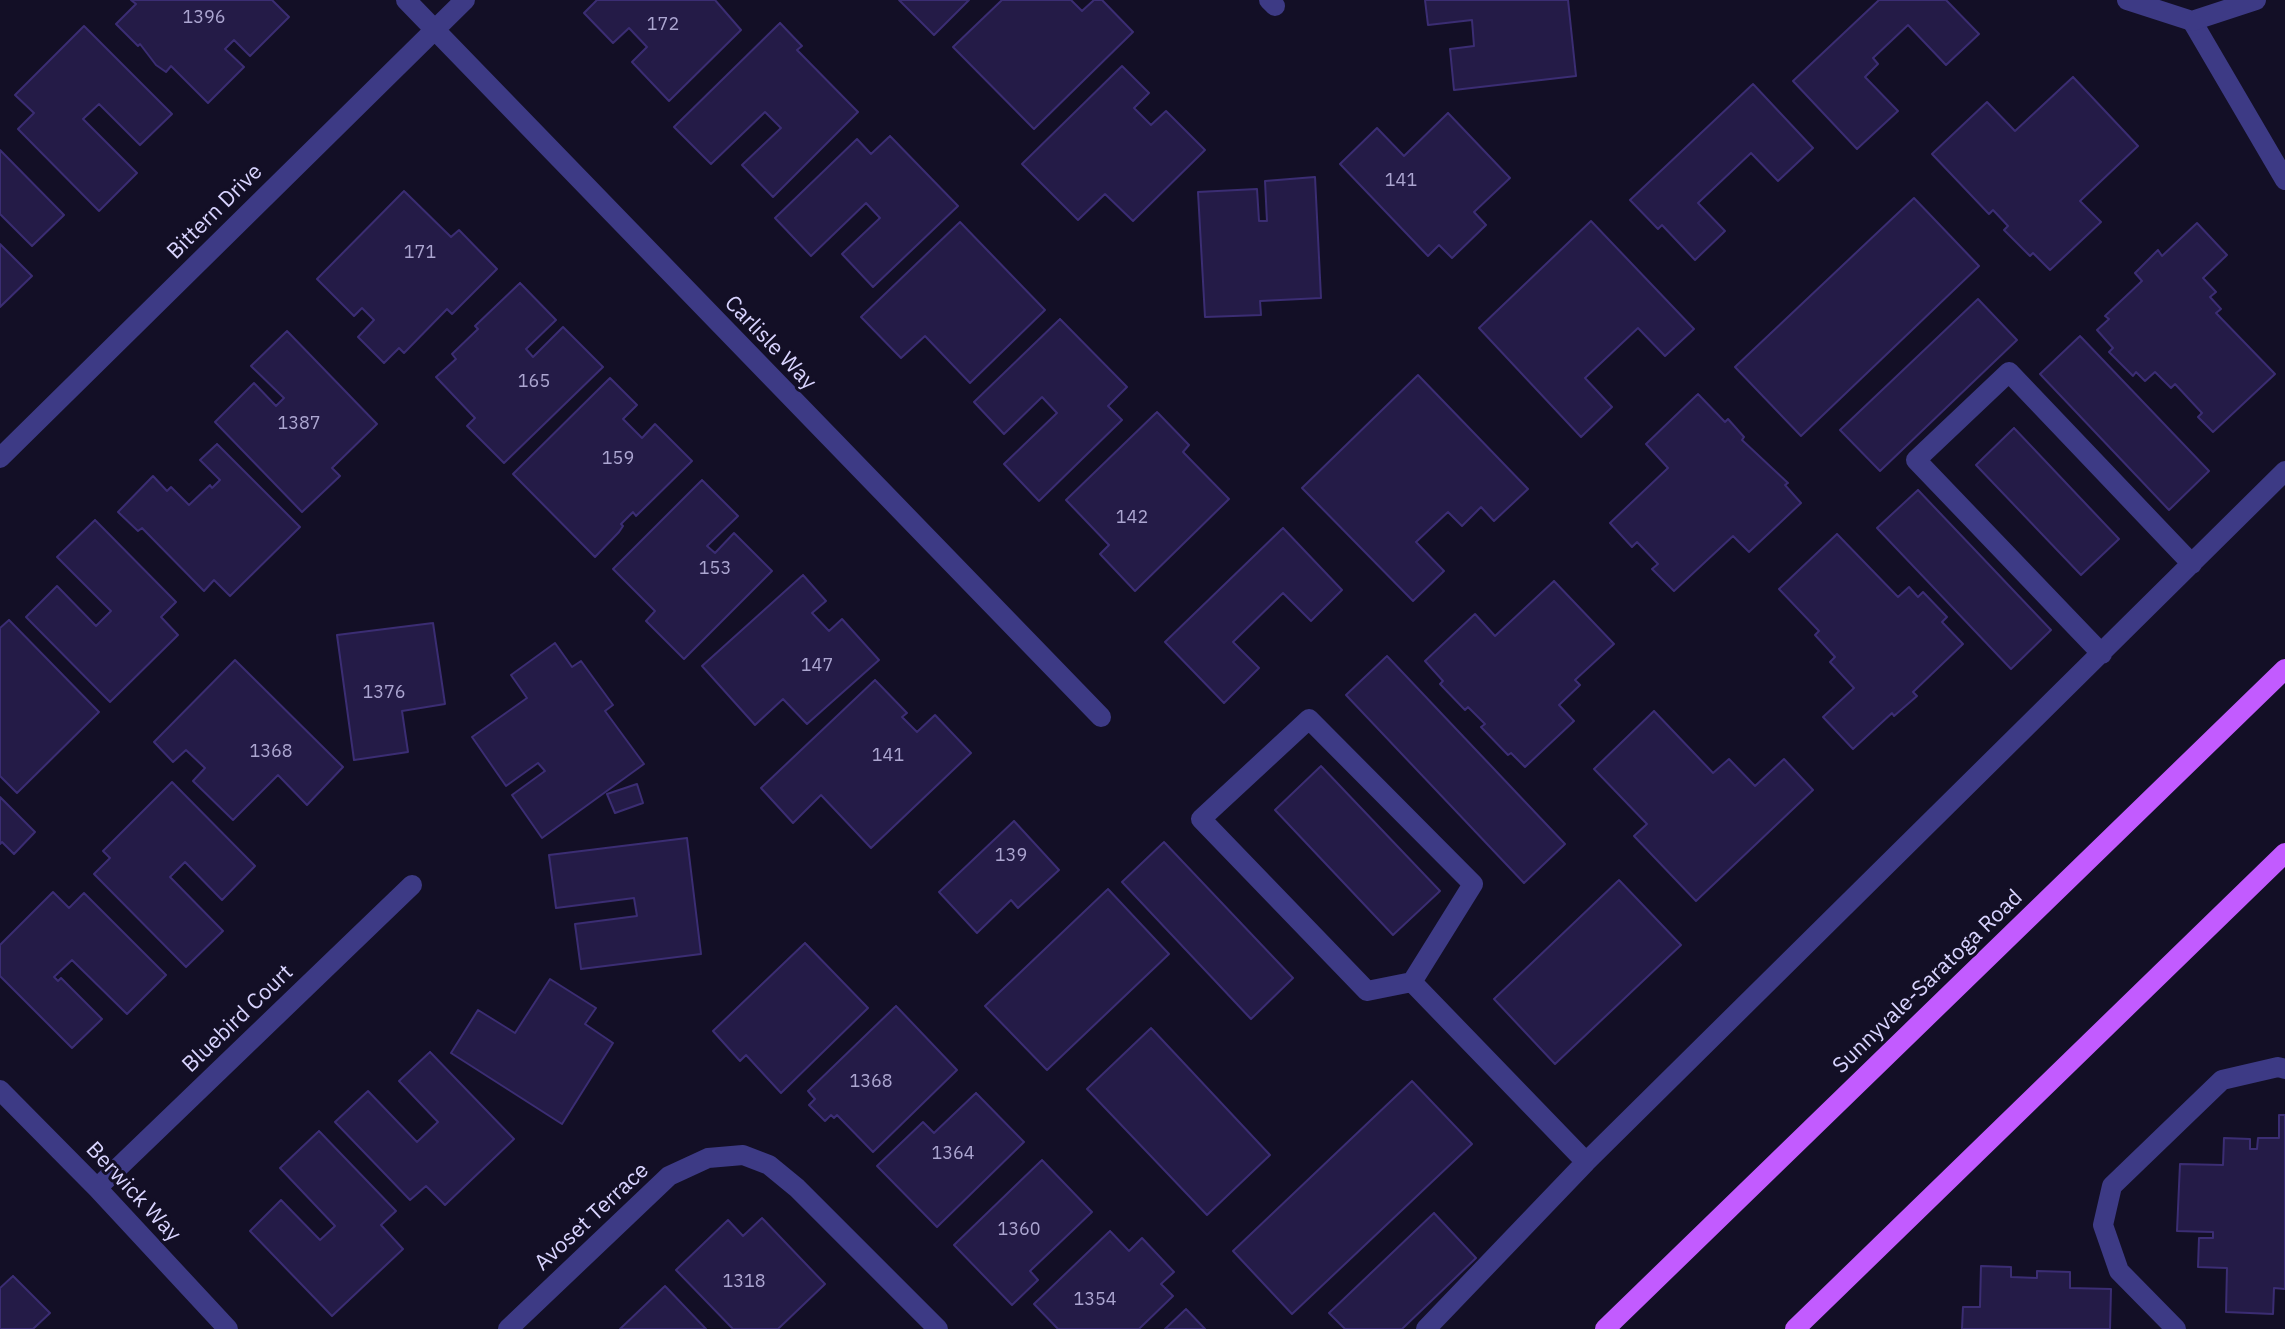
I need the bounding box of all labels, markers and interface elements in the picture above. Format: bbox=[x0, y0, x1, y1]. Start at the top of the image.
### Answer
house number: 1396 bbox=[182, 7, 226, 29]
house number: 172 bbox=[647, 14, 679, 36]
street label: Bittern Drive bbox=[162, 159, 268, 265]
house number: 141 bbox=[1385, 170, 1417, 192]
house number: 171 bbox=[404, 242, 436, 264]
street label: Carlisle Way bbox=[719, 290, 821, 396]
house number: 165 bbox=[518, 371, 550, 393]
house number: 1387 bbox=[277, 413, 321, 435]
house number: 159 bbox=[602, 448, 634, 470]
house number: 142 bbox=[1116, 507, 1148, 529]
house number: 153 bbox=[699, 558, 731, 580]
house number: 147 bbox=[801, 655, 833, 677]
house number: 1376 bbox=[362, 682, 406, 704]
house number: 1368 bbox=[249, 741, 293, 763]
house number: 141 bbox=[872, 745, 904, 767]
house number: 139 bbox=[995, 845, 1027, 867]
street label: Sunnyvale-Saratoga Road bbox=[1828, 885, 2028, 1079]
street label: Bluebird Court bbox=[177, 960, 299, 1078]
house number: 1368 bbox=[849, 1071, 893, 1093]
street label: Berwick Way bbox=[80, 1137, 186, 1247]
house number: 1364 bbox=[931, 1143, 975, 1165]
street label: Avoset Terrace bbox=[529, 1157, 655, 1277]
house number: 1360 bbox=[997, 1219, 1041, 1241]
house number: 1318 bbox=[722, 1271, 766, 1293]
house number: 1354 bbox=[1073, 1289, 1117, 1311]

